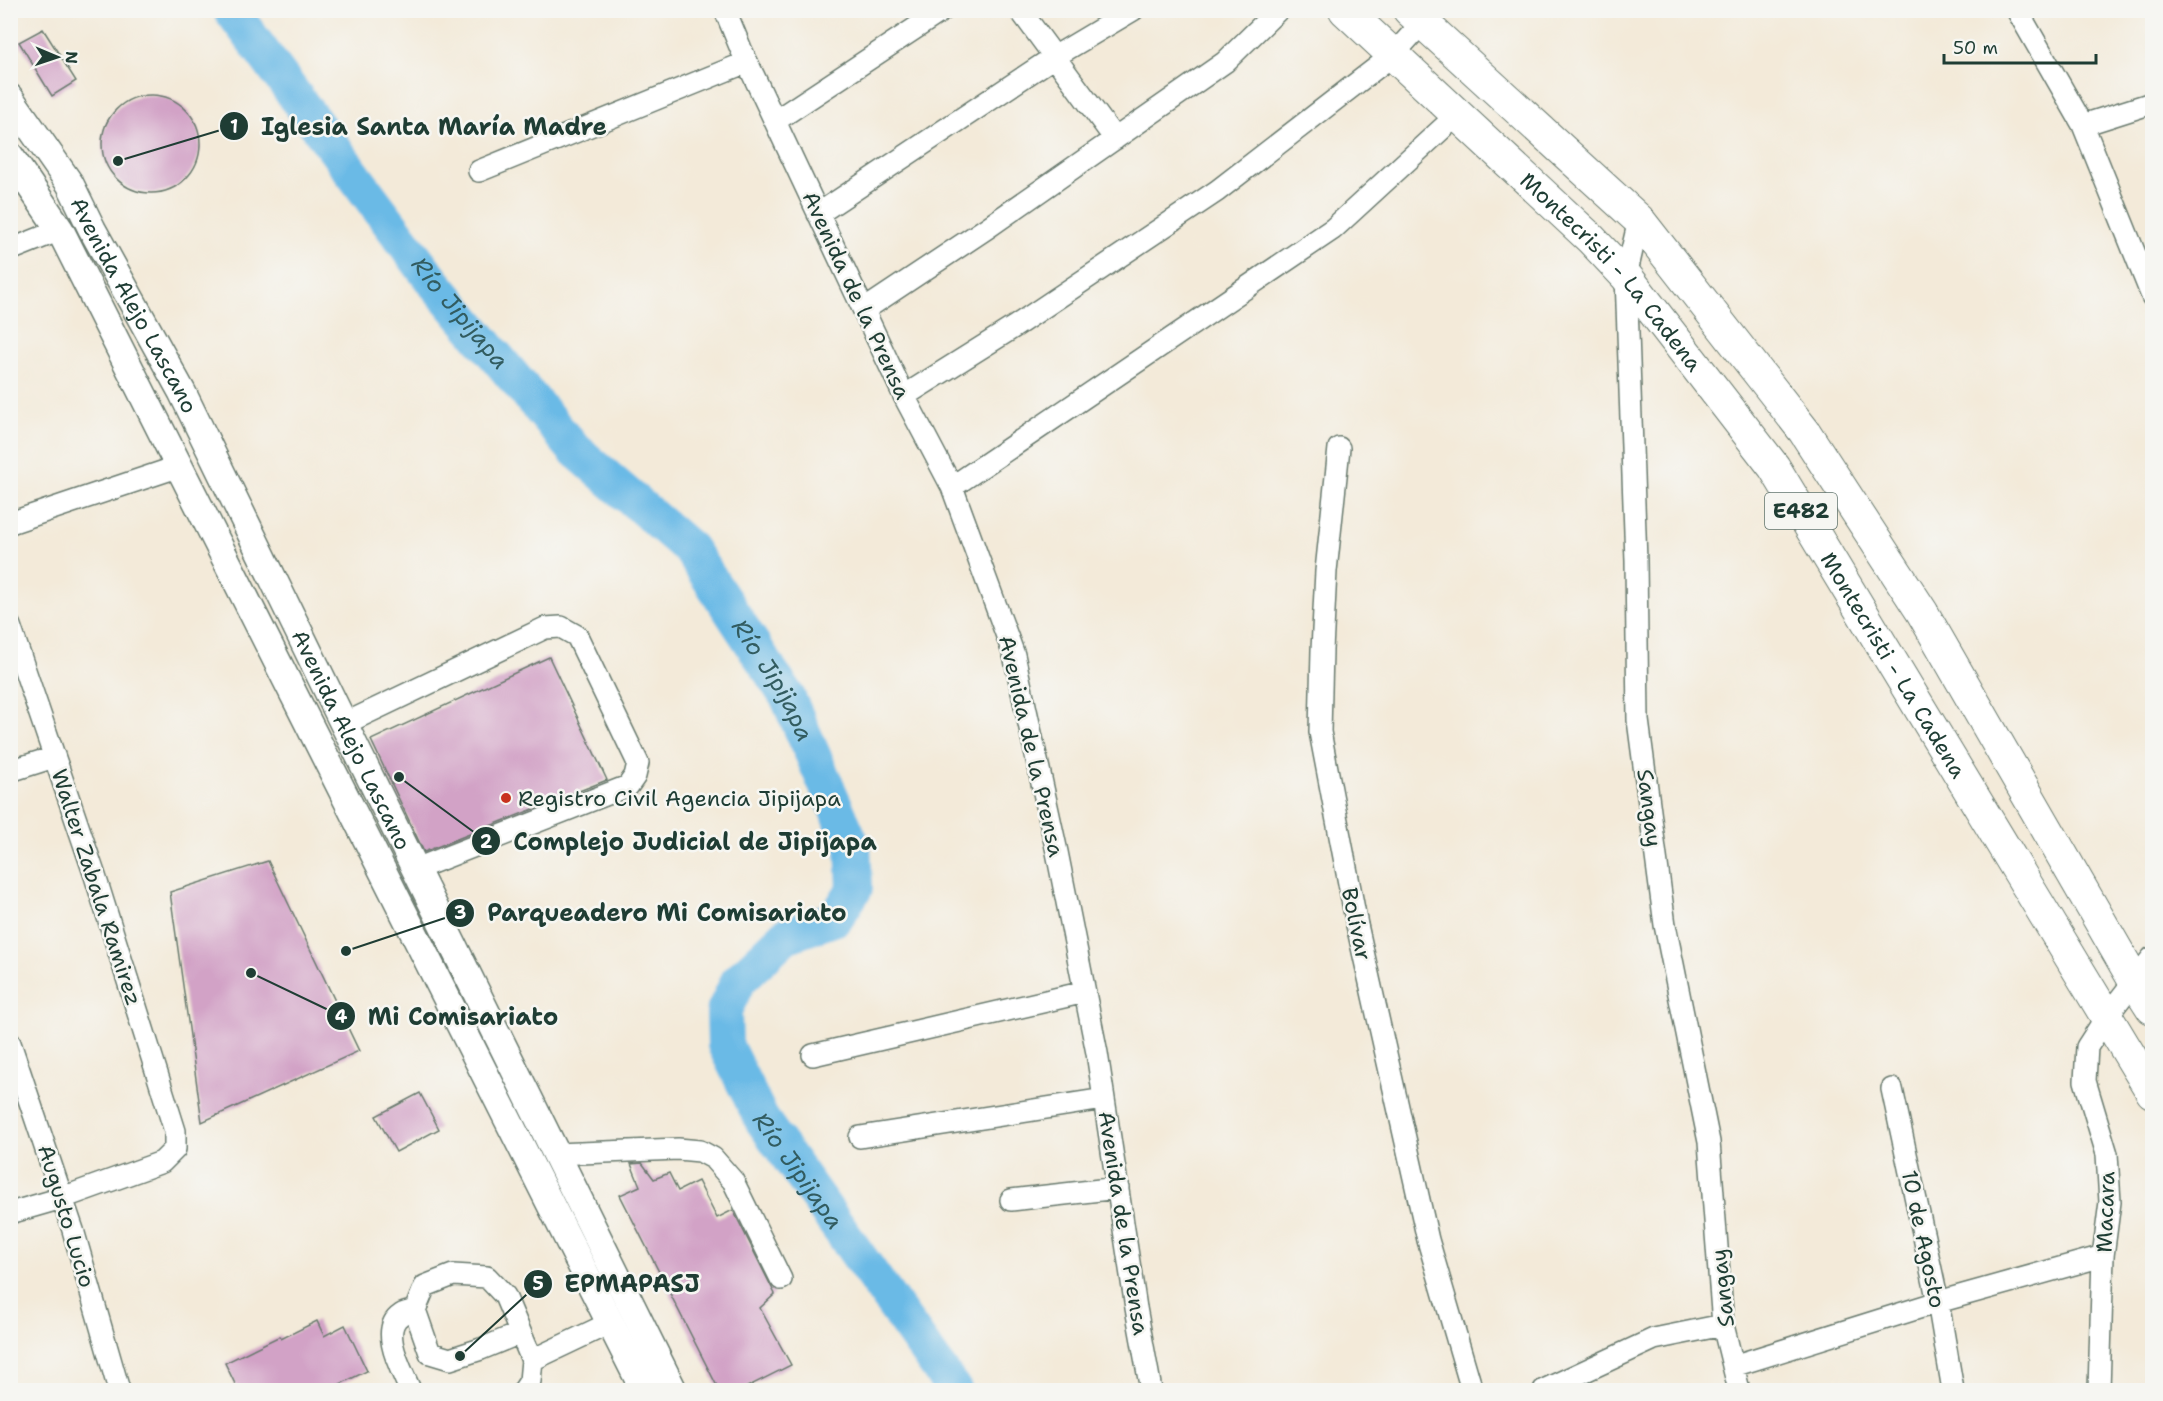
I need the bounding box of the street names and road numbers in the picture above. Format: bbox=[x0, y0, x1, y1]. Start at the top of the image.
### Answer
street label: Montecristi - La Cadena bbox=[1514, 166, 1709, 378]
street label: Avenida de la Prensa bbox=[796, 186, 918, 404]
street label: Avenida Alejo Lascano bbox=[64, 192, 204, 418]
road number: E482 bbox=[1765, 493, 1837, 529]
street label: Montecristi - La Cadena bbox=[1814, 547, 1973, 784]
street label: Avenida Alejo Lascano bbox=[285, 625, 418, 855]
street label: Avenida de la Prensa bbox=[992, 633, 1071, 860]
street label: Walter Zabala Ramirez bbox=[45, 765, 149, 1009]
street label: Sangay bbox=[1630, 767, 1669, 849]
street label: Bolívar bbox=[1335, 885, 1378, 963]
street label: Avenida de la Prensa bbox=[1091, 1109, 1156, 1337]
street label: Augusto Lucio bbox=[31, 1141, 102, 1291]
street label: 10 de Agosto bbox=[1895, 1167, 1952, 1311]
street label: Macara bbox=[2090, 1171, 2121, 1253]
street label: Sangay bbox=[1704, 1247, 1741, 1328]

